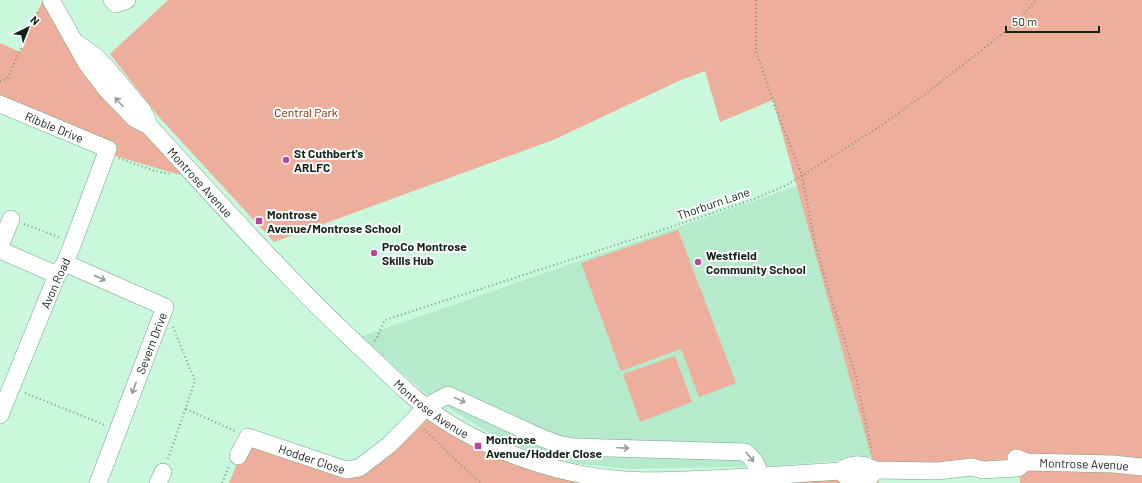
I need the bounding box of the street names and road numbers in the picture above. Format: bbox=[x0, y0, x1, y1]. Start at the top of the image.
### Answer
street label: Ribble Drive bbox=[23, 108, 86, 145]
street label: Montrose Avenue bbox=[165, 145, 236, 220]
street label: Thorburn Lane bbox=[675, 184, 751, 222]
street label: Avon Road bbox=[38, 255, 72, 311]
street label: Severn Drive bbox=[133, 310, 169, 376]
street label: Montrose Avenue bbox=[391, 376, 471, 441]
street label: Hodder Close bbox=[277, 441, 347, 476]
street label: Montrose Avenue bbox=[1039, 455, 1130, 473]

